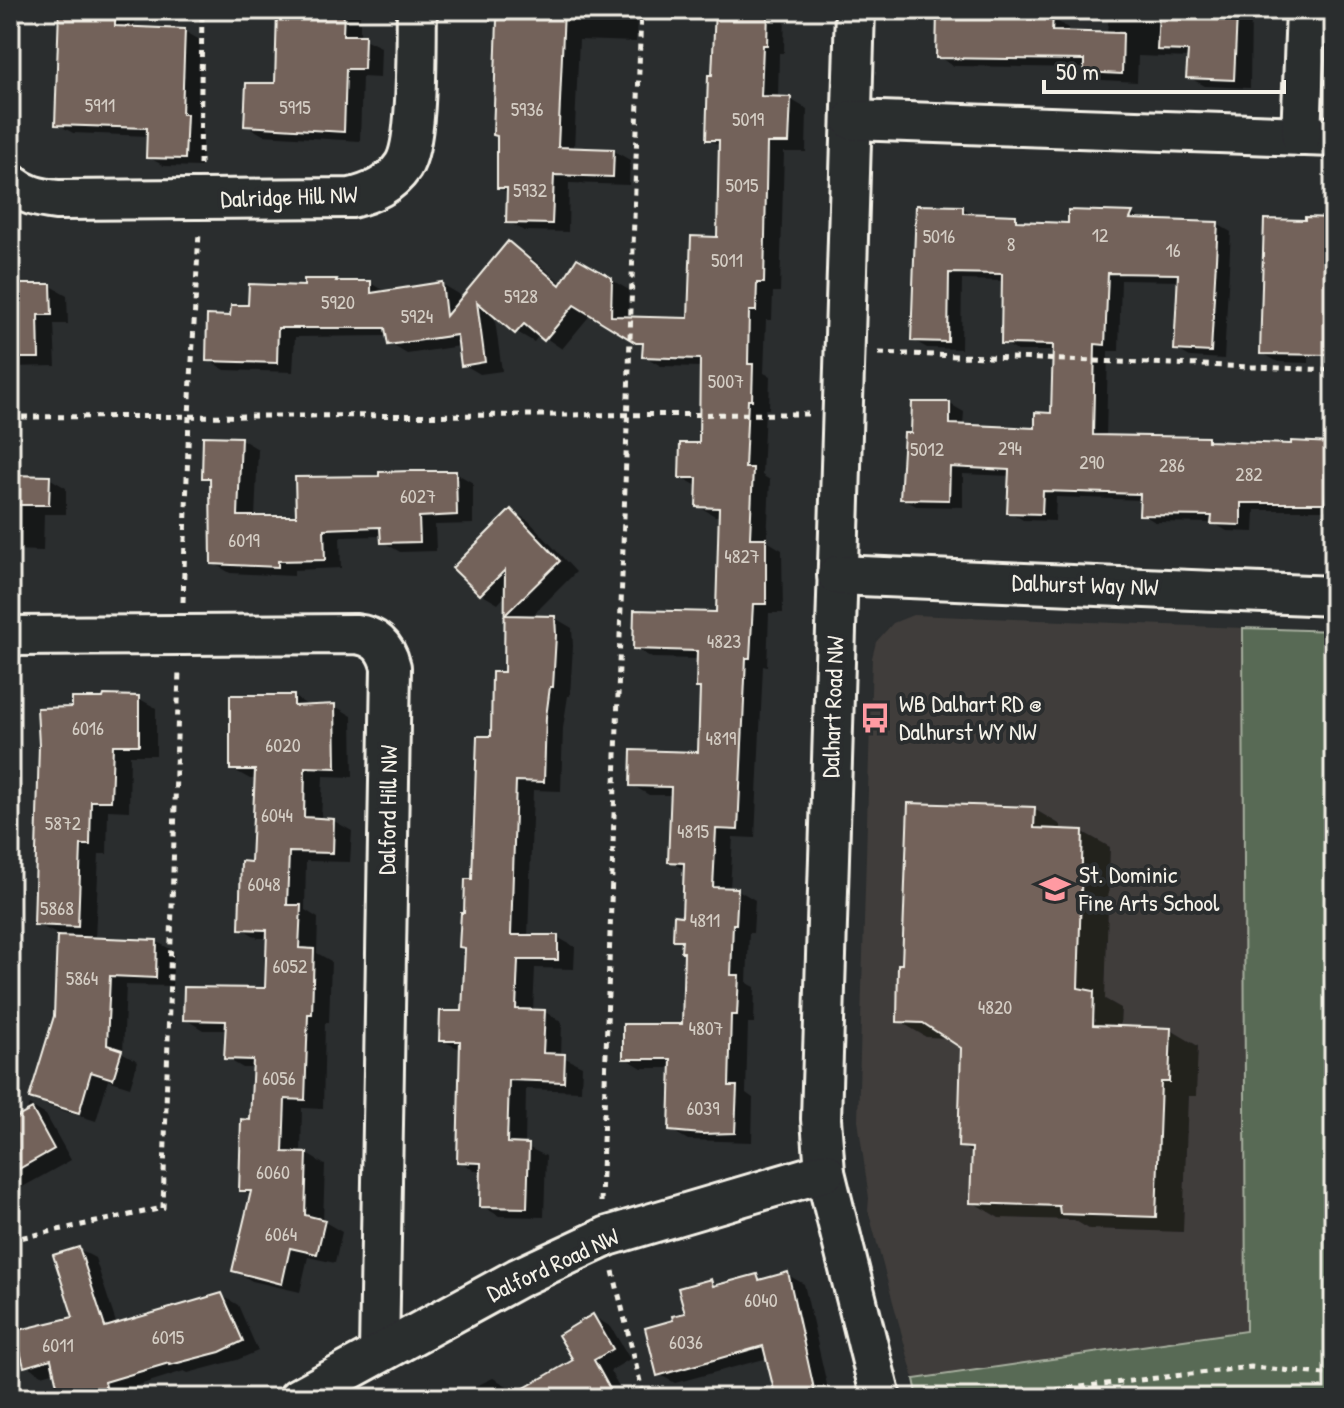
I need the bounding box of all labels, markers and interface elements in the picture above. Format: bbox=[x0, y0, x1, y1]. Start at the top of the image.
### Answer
scale bar bbox=[1044, 44, 1284, 94]
text: 50 m bbox=[1056, 55, 1099, 87]
house number: 5911 bbox=[85, 91, 115, 118]
house number: 5915 bbox=[279, 93, 311, 120]
house number: 5936 bbox=[511, 95, 543, 122]
house number: 5019 bbox=[732, 105, 764, 132]
house number: 5015 bbox=[725, 171, 759, 198]
house number: 5932 bbox=[513, 176, 548, 203]
street label: Dalridge Hill NW bbox=[220, 178, 358, 214]
house number: 12 bbox=[1092, 221, 1109, 248]
house number: 5016 bbox=[923, 222, 955, 249]
house number: 8 bbox=[1007, 230, 1015, 257]
house number: 16 bbox=[1165, 236, 1181, 263]
house number: 5011 bbox=[711, 246, 743, 273]
house number: 5928 bbox=[504, 282, 538, 309]
house number: 5920 bbox=[321, 288, 355, 315]
house number: 5924 bbox=[401, 302, 433, 329]
house number: 5007 bbox=[708, 367, 744, 394]
house number: 294 bbox=[998, 434, 1022, 461]
house number: 5012 bbox=[910, 435, 945, 462]
house number: 290 bbox=[1079, 448, 1105, 475]
house number: 286 bbox=[1159, 451, 1185, 478]
house number: 282 bbox=[1235, 460, 1263, 487]
house number: 6027 bbox=[400, 482, 436, 509]
house number: 6019 bbox=[228, 526, 260, 553]
house number: 4827 bbox=[724, 542, 760, 569]
street label: Dalhurst Way NW bbox=[1011, 565, 1159, 603]
house number: 4823 bbox=[707, 627, 741, 654]
street label: Dalhart Road NW bbox=[814, 635, 850, 779]
place label: WB Dalhart RD @ Dalhurst WY NW bbox=[899, 687, 1042, 747]
bus stop icon: WB Dalhart RD @ Dalhurst WY NW bbox=[858, 701, 892, 735]
house number: 6016 bbox=[72, 714, 104, 741]
house number: 4819 bbox=[706, 724, 736, 751]
house number: 6020 bbox=[265, 731, 301, 758]
street label: Dalford Hill NW bbox=[370, 745, 404, 875]
house number: 6044 bbox=[261, 801, 293, 828]
house number: 5872 bbox=[45, 809, 82, 836]
house number: 4815 bbox=[677, 817, 709, 844]
place label: St. Dominic Fine Arts School bbox=[1078, 858, 1220, 918]
house number: 6048 bbox=[247, 870, 281, 897]
school or university icon: St. Dominic Fine Arts School bbox=[1038, 872, 1072, 906]
house number: 5868 bbox=[40, 894, 74, 921]
house number: 4811 bbox=[690, 906, 720, 933]
house number: 6052 bbox=[273, 952, 308, 979]
house number: 5864 bbox=[66, 964, 98, 991]
house number: 4820 bbox=[978, 993, 1012, 1020]
house number: 4807 bbox=[688, 1014, 724, 1041]
house number: 6056 bbox=[262, 1064, 296, 1091]
house number: 6039 bbox=[686, 1094, 720, 1121]
house number: 6060 bbox=[256, 1158, 290, 1185]
street label: Dalford Road NW bbox=[481, 1219, 624, 1309]
house number: 6064 bbox=[265, 1220, 297, 1247]
house number: 6040 bbox=[744, 1286, 778, 1313]
house number: 6015 bbox=[152, 1323, 185, 1350]
house number: 6036 bbox=[669, 1328, 703, 1355]
house number: 6011 bbox=[42, 1331, 74, 1358]

